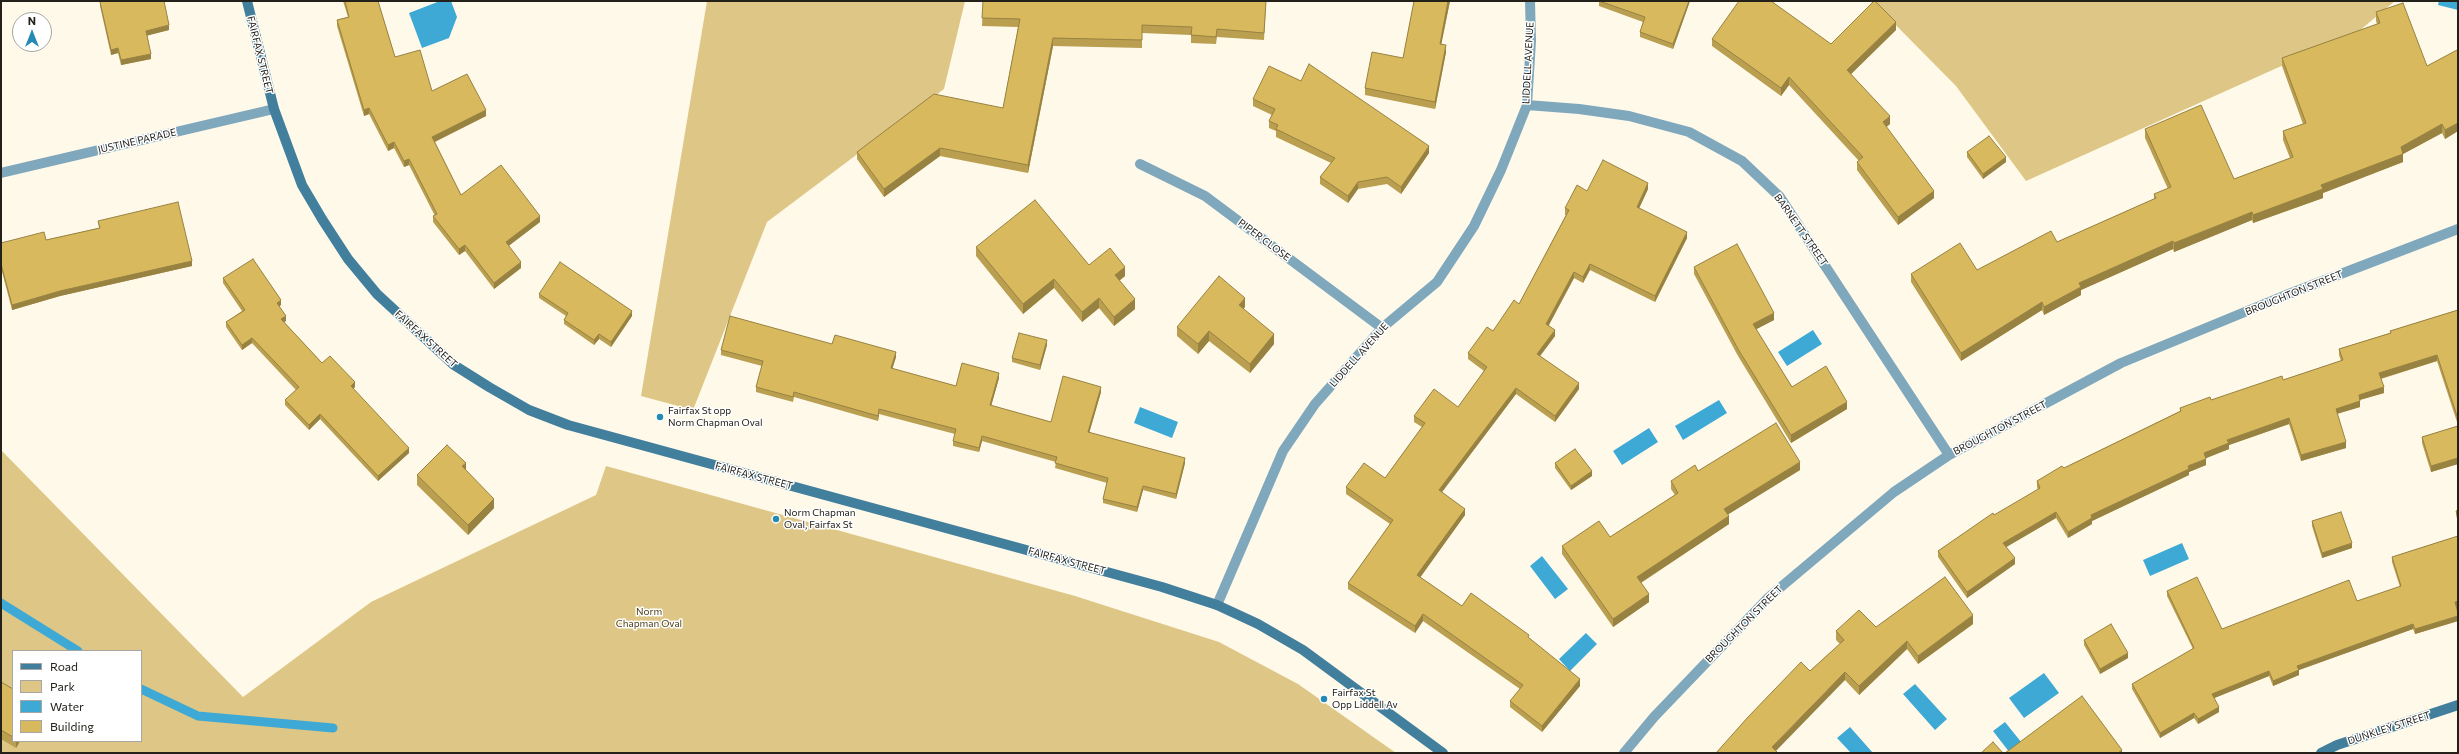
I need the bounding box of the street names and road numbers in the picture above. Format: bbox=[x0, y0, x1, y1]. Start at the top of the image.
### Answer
street label: FAIRFAX STREET bbox=[245, 15, 275, 95]
street label: LIDDELL AVENUE bbox=[1520, 22, 1536, 104]
street label: JUSTINE PARADE bbox=[97, 126, 177, 156]
street label: BARNETT STREET bbox=[1772, 192, 1830, 268]
street label: PIPER CLOSE bbox=[1236, 216, 1292, 264]
street label: BROUGHTON STREET bbox=[2243, 268, 2345, 318]
street label: FAIRFAX STREET bbox=[392, 308, 460, 370]
street label: LIDDELL AVENUE bbox=[1327, 320, 1391, 390]
street label: BROUGHTON STREET bbox=[1951, 398, 2049, 458]
street label: FAIRFAX STREET bbox=[714, 460, 794, 492]
street label: FAIRFAX STREET bbox=[1027, 545, 1107, 577]
street label: BROUGHTON STREET bbox=[1703, 583, 1785, 665]
street label: DUNKLEY STREET bbox=[2346, 709, 2432, 747]

